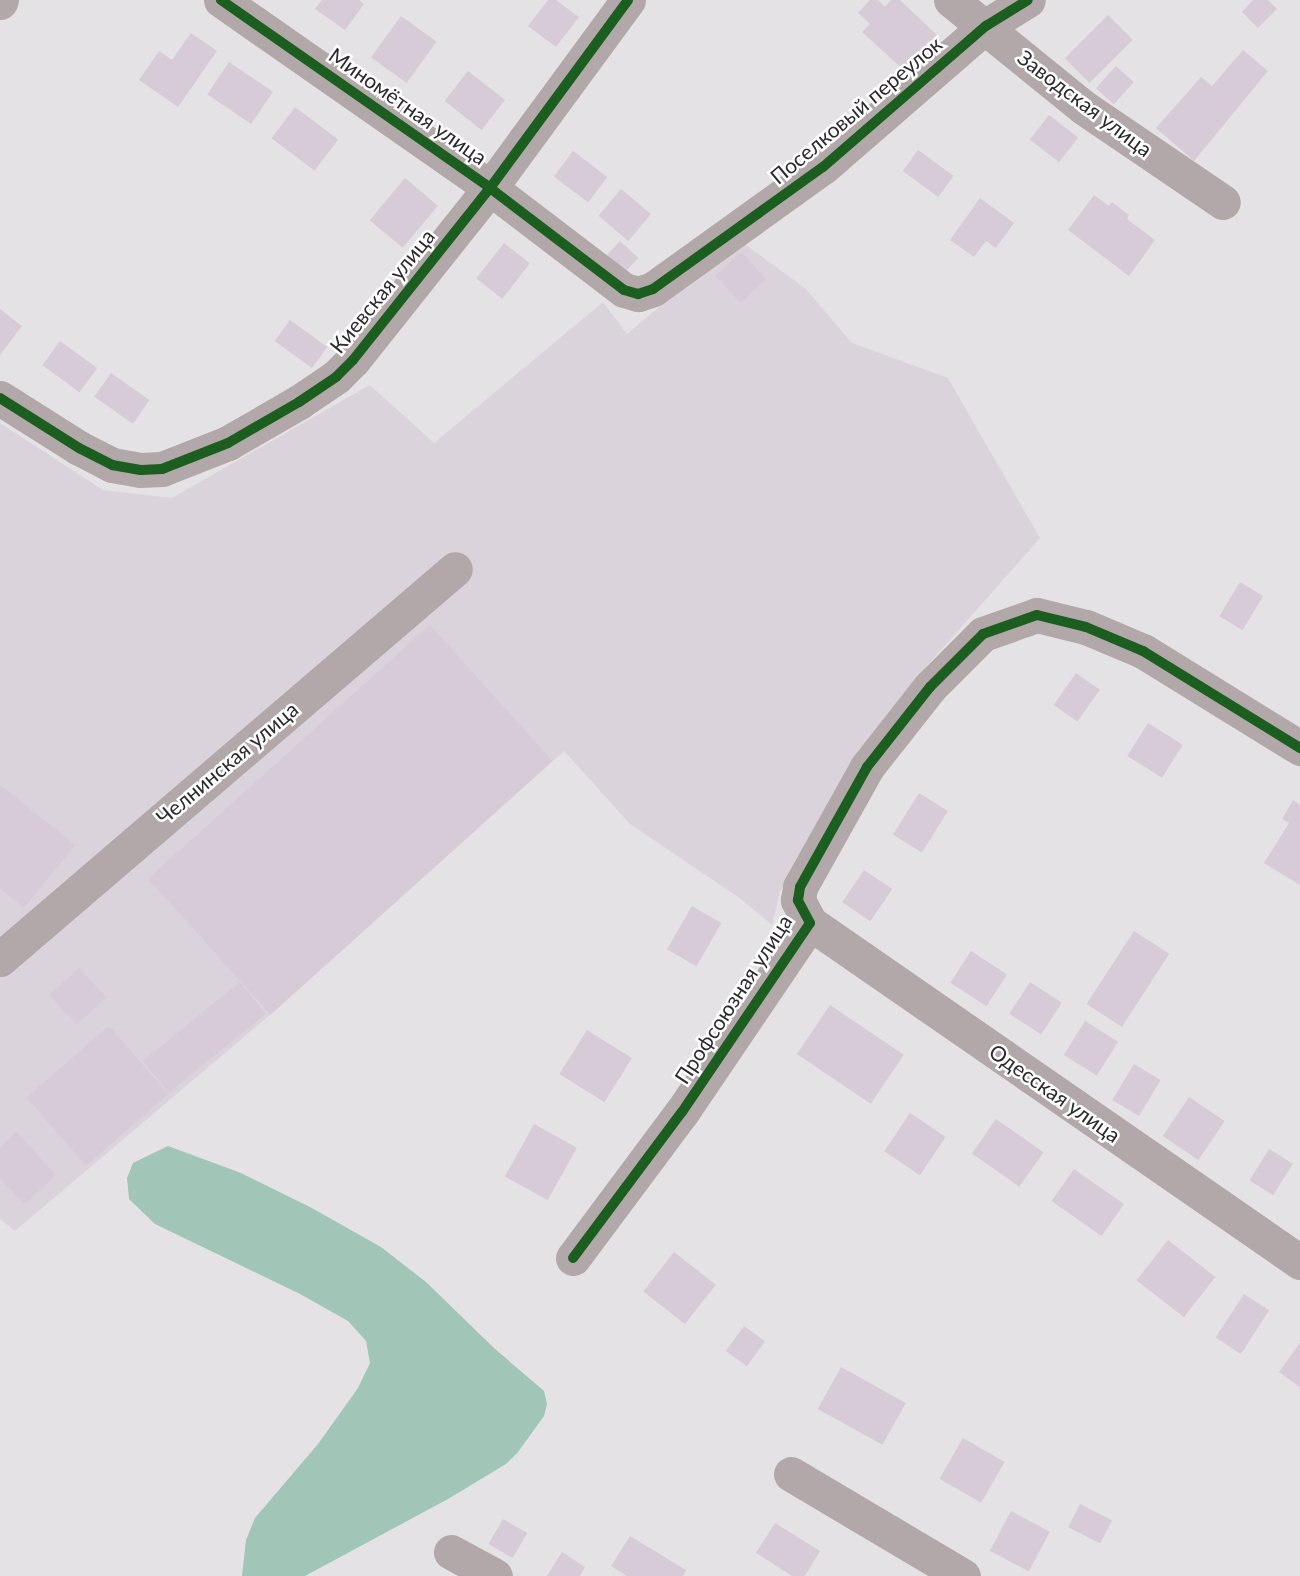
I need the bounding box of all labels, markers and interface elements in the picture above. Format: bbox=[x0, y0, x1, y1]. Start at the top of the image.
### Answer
street label: Поселковый переулок bbox=[765, 31, 947, 189]
street label: Миномётная улица bbox=[324, 42, 492, 170]
street label: Заводская улица bbox=[1013, 44, 1157, 162]
street label: Киевская улица bbox=[324, 224, 440, 358]
street label: Челнинская улица bbox=[151, 696, 303, 830]
street label: Профсоюзная улица bbox=[669, 910, 797, 1088]
street label: Одесская улица bbox=[985, 1039, 1125, 1147]

